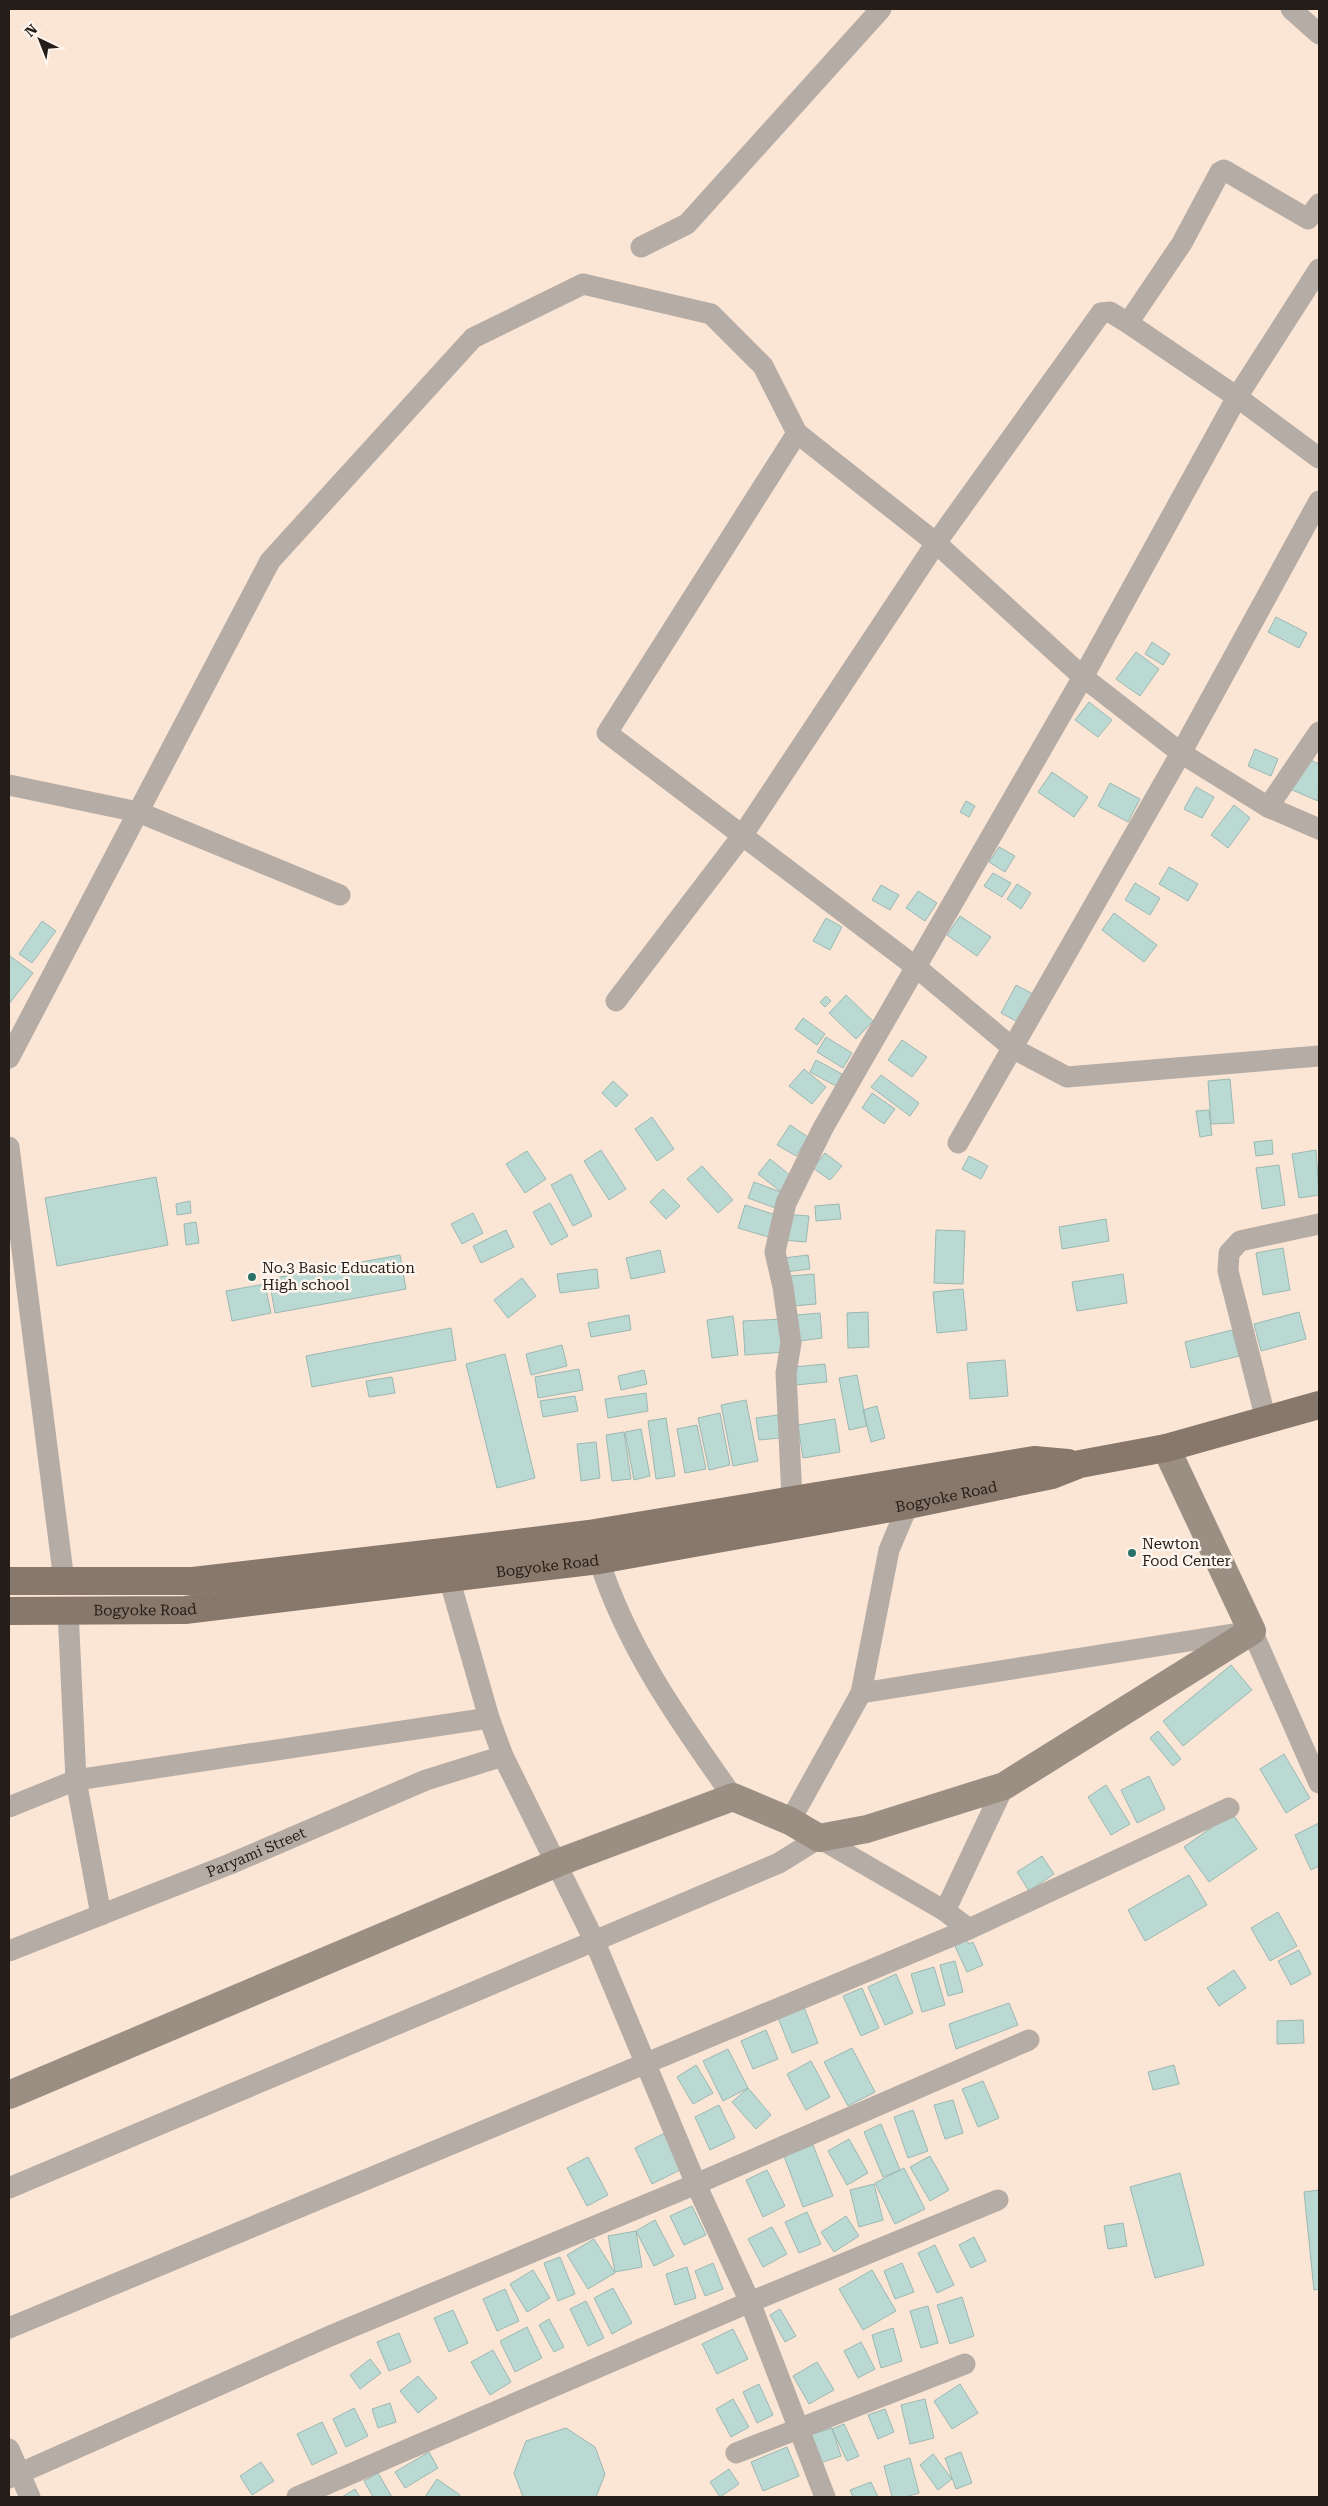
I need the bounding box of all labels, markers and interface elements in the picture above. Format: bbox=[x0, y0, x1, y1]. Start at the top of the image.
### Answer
north arrow bbox=[15, 15, 65, 65]
text: N bbox=[22, 21, 41, 40]
place label: No.3 Basic Education High school bbox=[262, 1259, 415, 1294]
marker: No.3 Basic Education High school bbox=[246, 1271, 258, 1283]
street label: Bogyoke Road bbox=[894, 1478, 999, 1516]
place label: Newton Food Center bbox=[1142, 1535, 1231, 1570]
marker: Newton Food Center bbox=[1126, 1547, 1138, 1559]
street label: Bogyoke Road bbox=[495, 1551, 600, 1581]
street label: Bogyoke Road bbox=[93, 1600, 198, 1620]
street label: Paryami Street bbox=[204, 1823, 309, 1881]

